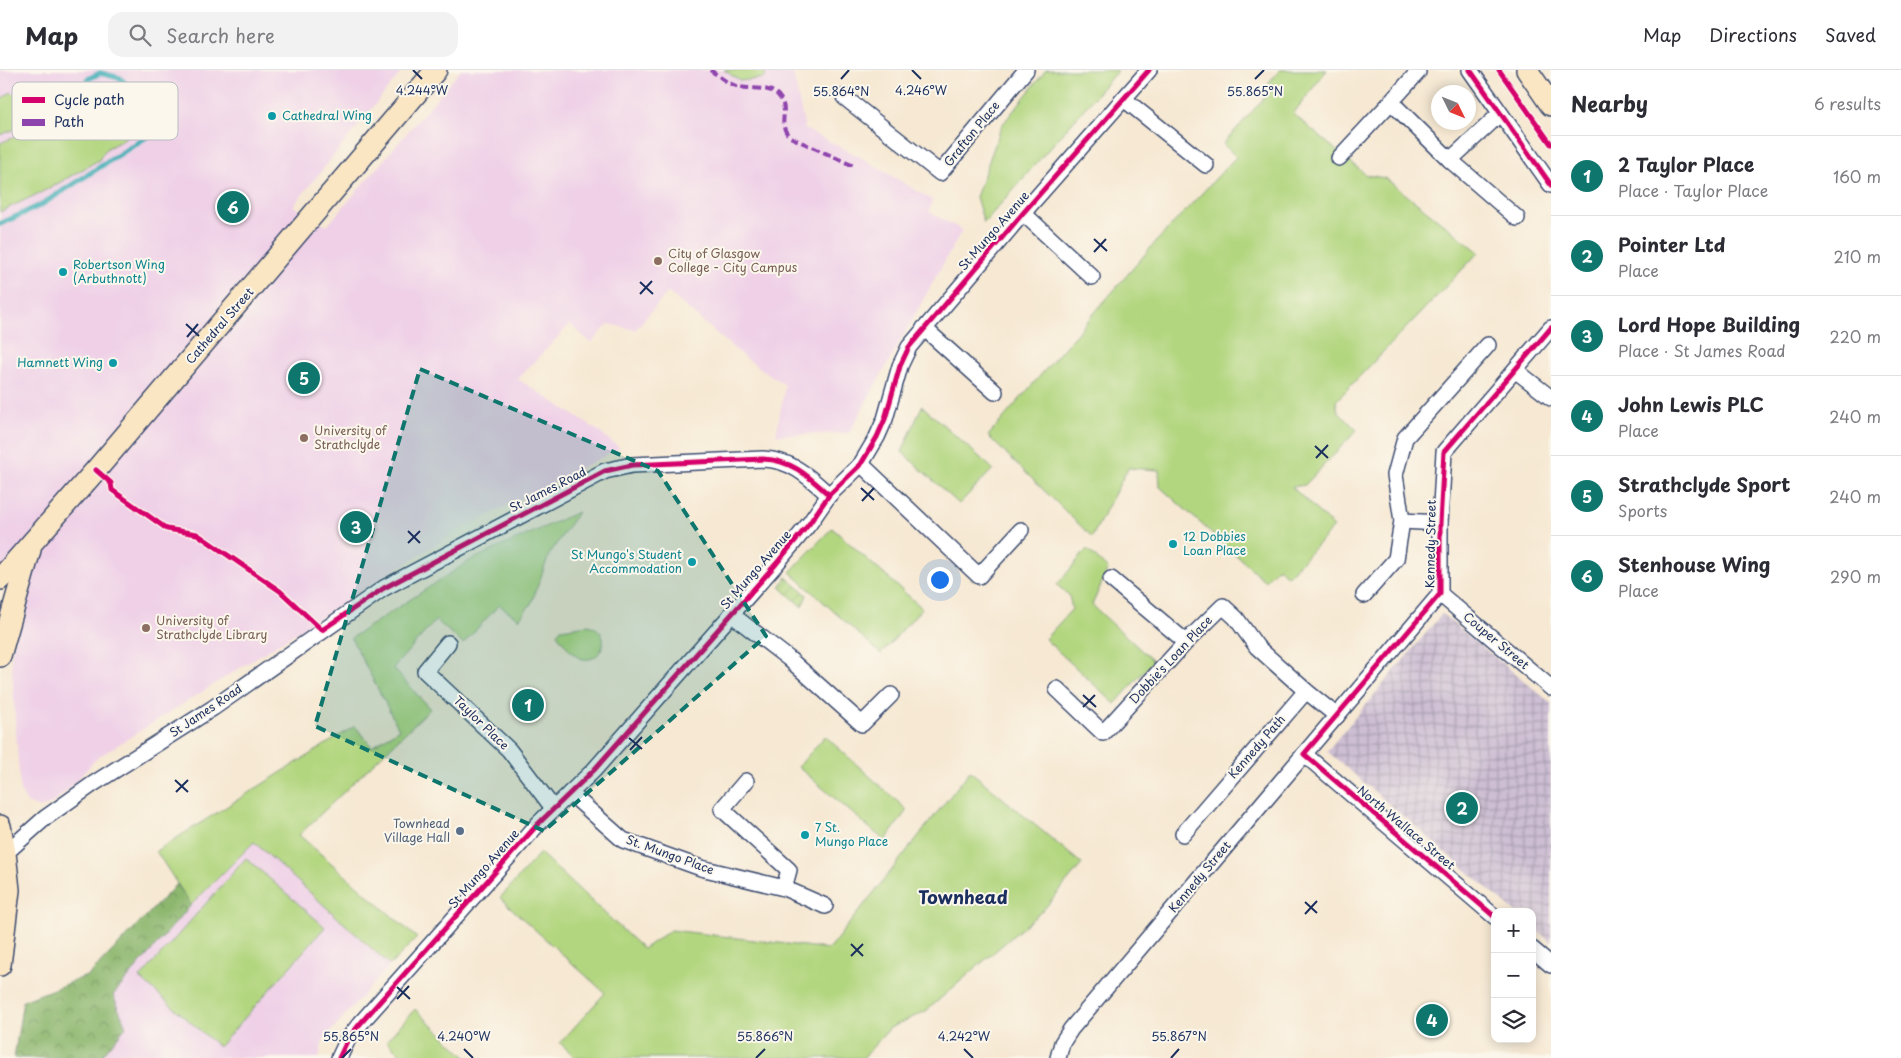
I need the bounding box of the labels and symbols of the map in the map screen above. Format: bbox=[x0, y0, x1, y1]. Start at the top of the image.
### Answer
text: 4.244°W bbox=[396, 81, 449, 99]
text: 4.246°W bbox=[895, 81, 948, 99]
legend bbox=[12, 82, 178, 140]
text: 55.864°N bbox=[813, 82, 869, 100]
text: 55.865°N bbox=[1227, 82, 1283, 100]
north arrow bbox=[1431, 85, 1476, 130]
text: Cycle path bbox=[54, 89, 125, 110]
street label: Grafton Place bbox=[939, 97, 1003, 170]
place label: Cathedral Wing bbox=[282, 106, 372, 124]
marker: Cathedral Wing bbox=[266, 110, 278, 122]
text: Path bbox=[54, 111, 84, 132]
street label: St Mungo Avenue bbox=[954, 186, 1033, 274]
pin: 6 bbox=[217, 188, 249, 226]
place label: City of Glasgow College - City Campus bbox=[668, 244, 798, 276]
place label: Robertson Wing (Arbuthnott) bbox=[73, 255, 165, 287]
marker: City of Glasgow College - City Campus bbox=[652, 255, 664, 267]
marker: Robertson Wing (Arbuthnott) bbox=[57, 266, 69, 278]
street label: Cathedral Street bbox=[181, 283, 258, 368]
place label: Hamnett Wing bbox=[17, 353, 103, 371]
marker: Hamnett Wing bbox=[107, 357, 119, 369]
pin: 5 bbox=[288, 359, 320, 397]
place label: University of Strathclyde bbox=[314, 421, 388, 453]
marker: University of Strathclyde bbox=[298, 432, 310, 444]
street label: St James Road bbox=[506, 462, 589, 516]
street label: Kennedy Street bbox=[1420, 499, 1440, 588]
pin: 3 bbox=[340, 508, 372, 546]
street label: St Mungo Avenue bbox=[716, 525, 795, 613]
place label: 12 Dobbies Loan Place bbox=[1183, 527, 1246, 559]
marker: 12 Dobbies Loan Place bbox=[1167, 538, 1179, 550]
place label: St Mungo's Student Accommodation bbox=[571, 545, 682, 577]
marker: St Mungo's Student Accommodation bbox=[686, 556, 698, 568]
your location bbox=[927, 567, 953, 593]
street label: Couper Street bbox=[1460, 607, 1534, 673]
place label: University of Strathclyde Library bbox=[156, 611, 267, 643]
street label: Dobbie's Loan Place bbox=[1125, 611, 1216, 707]
marker: University of Strathclyde Library bbox=[140, 622, 152, 634]
street label: St James Road bbox=[166, 679, 245, 741]
pin: 1 bbox=[512, 686, 544, 724]
street label: Taylor Place bbox=[450, 691, 514, 753]
street label: Kennedy Path bbox=[1224, 711, 1289, 782]
street label: North Wallace Street bbox=[1354, 781, 1459, 874]
pin: 2 bbox=[1446, 789, 1478, 827]
place label: Townhead Village Hall bbox=[384, 814, 450, 846]
place label: 7 St. Mungo Place bbox=[815, 818, 888, 850]
street label: St Mungo Avenue bbox=[444, 824, 523, 912]
marker: Townhead Village Hall bbox=[454, 825, 466, 837]
marker: 7 St. Mungo Place bbox=[799, 829, 811, 841]
street label: St. Mungo Place bbox=[624, 830, 717, 878]
street label: Kennedy Street bbox=[1164, 837, 1235, 916]
district label: Townhead bbox=[918, 883, 1008, 910]
pin: 4 bbox=[1416, 1001, 1448, 1039]
text: 55.865°N bbox=[323, 1027, 379, 1045]
text: 4.240°W bbox=[437, 1027, 491, 1045]
text: 55.866°N bbox=[737, 1027, 793, 1045]
text: 4.242°W bbox=[938, 1027, 991, 1045]
text: 55.867°N bbox=[1151, 1027, 1207, 1045]

